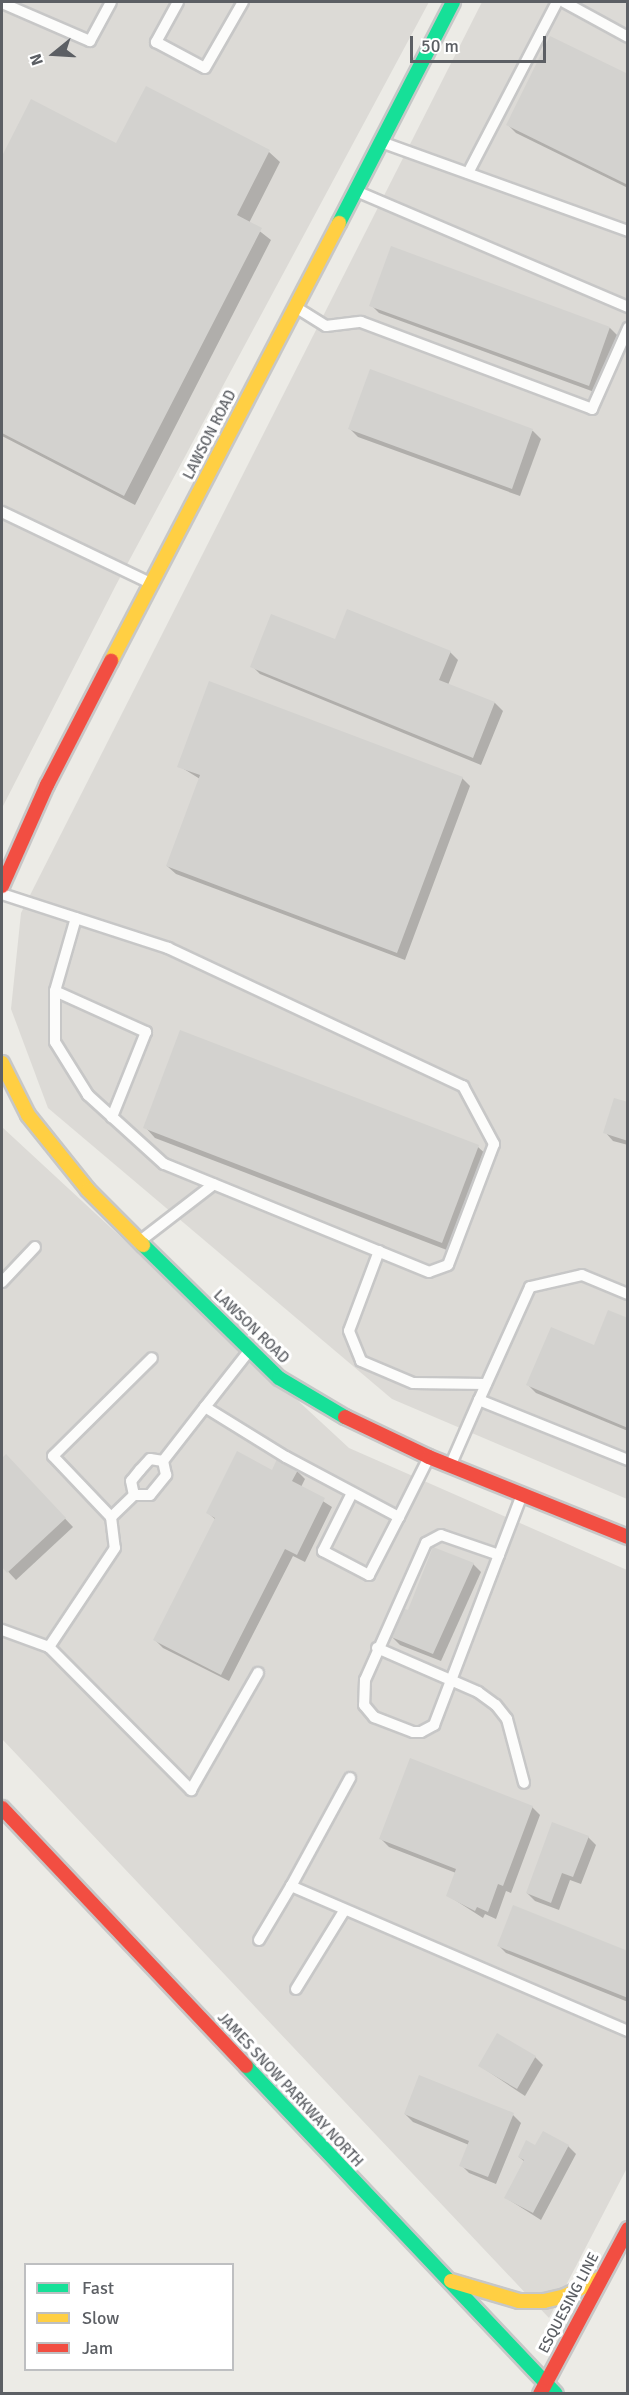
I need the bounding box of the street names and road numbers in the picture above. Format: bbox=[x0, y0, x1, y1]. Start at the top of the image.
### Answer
street label: LAWSON ROAD bbox=[180, 387, 240, 483]
street label: LAWSON ROAD bbox=[210, 1286, 292, 1368]
street label: JAMES SNOW PARKWAY NORTH bbox=[214, 2009, 366, 2171]
street label: ESQUESING LINE bbox=[535, 2249, 603, 2357]

